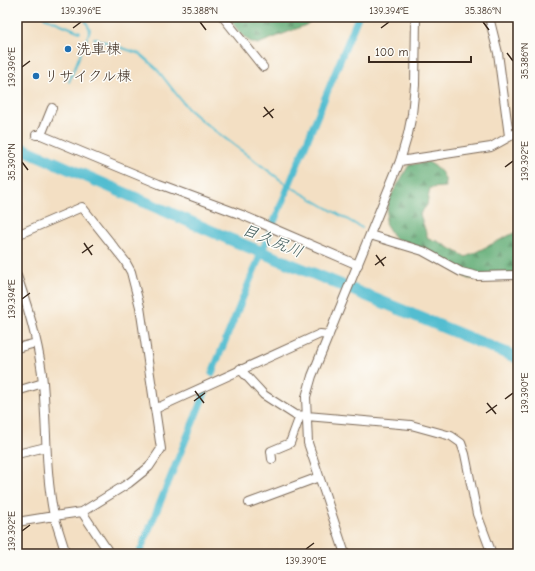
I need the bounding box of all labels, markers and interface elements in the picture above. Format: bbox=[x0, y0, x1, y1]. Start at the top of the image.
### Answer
text: 139.396°E bbox=[61, 5, 101, 17]
text: 35.388°N bbox=[182, 5, 218, 17]
text: 139.394°E bbox=[369, 5, 409, 17]
text: 35.386°N bbox=[465, 5, 501, 17]
scale bar bbox=[369, 38, 471, 64]
place label: 洗車棟 bbox=[76, 40, 121, 58]
text: 35.386°N bbox=[519, 43, 531, 79]
marker: 洗車棟 bbox=[63, 44, 73, 54]
text: 100 m bbox=[375, 45, 408, 59]
text: 139.396°E bbox=[6, 47, 18, 87]
place label: リサイクル棟 bbox=[44, 67, 132, 85]
marker: リサイクル棟 bbox=[31, 71, 41, 81]
text: 139.392°E bbox=[519, 141, 531, 181]
text: 35.390°N bbox=[6, 143, 18, 181]
water label: 目久尻川 bbox=[240, 221, 306, 261]
text: 139.394°E bbox=[6, 279, 18, 319]
text: 139.390°E bbox=[519, 373, 531, 413]
text: 139.392°E bbox=[6, 511, 18, 551]
text: 139.390°E bbox=[286, 555, 326, 567]

